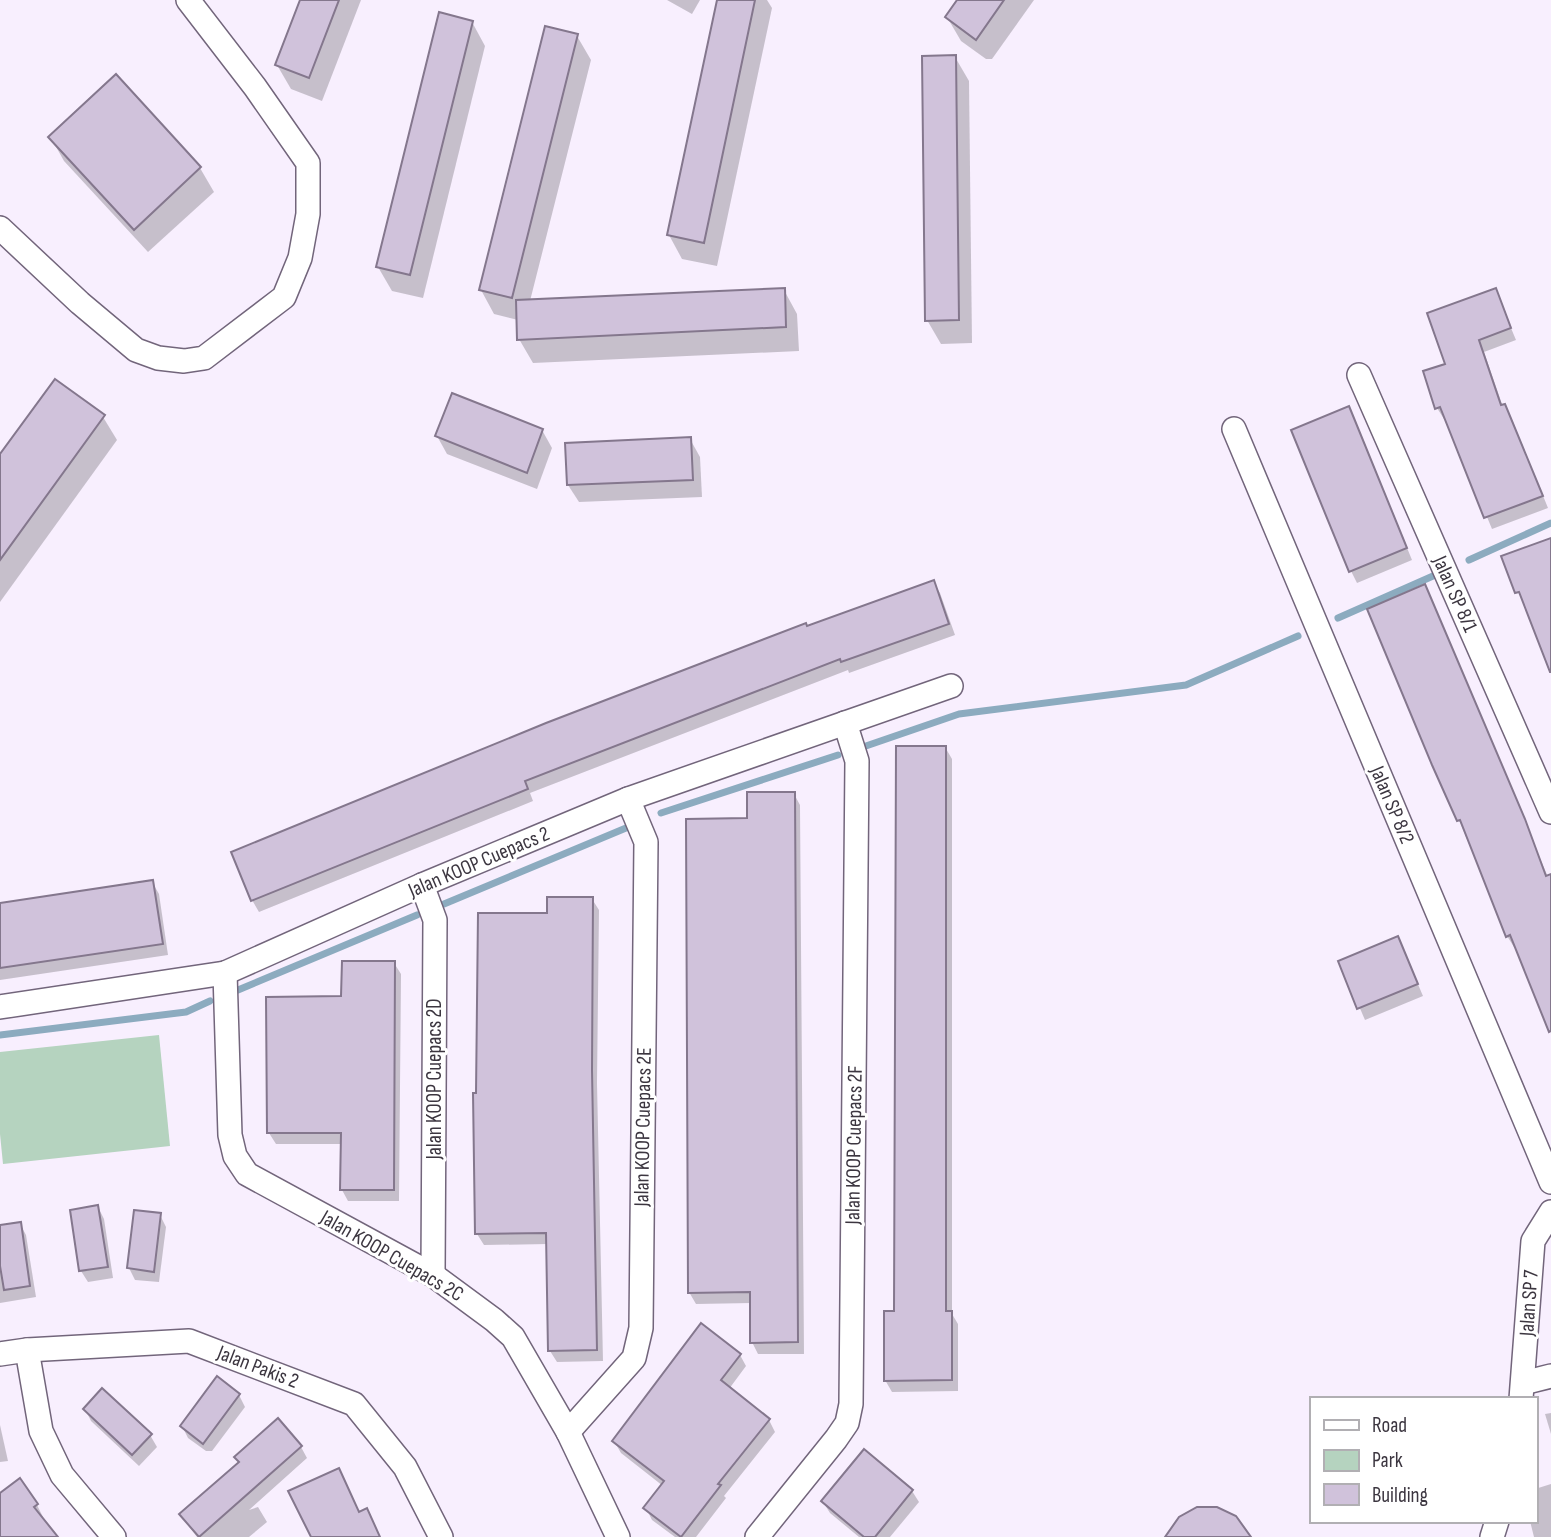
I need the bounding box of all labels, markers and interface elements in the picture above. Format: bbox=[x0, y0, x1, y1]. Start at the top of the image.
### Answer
street label: Jalan SP 8/1 bbox=[1427, 551, 1483, 636]
street label: Jalan SP 8/2 bbox=[1364, 762, 1419, 848]
street label: Jalan KOOP Cuepacs 2 bbox=[404, 821, 553, 903]
street label: Jalan KOOP Cuepacs 2D bbox=[422, 998, 447, 1161]
street label: Jalan KOOP Cuepacs 2E bbox=[629, 1047, 657, 1208]
street label: Jalan KOOP Cuepacs 2F bbox=[840, 1065, 868, 1226]
street label: Jalan KOOP Cuepacs 2C bbox=[315, 1204, 468, 1307]
street label: Jalan SP 7 bbox=[1514, 1268, 1544, 1338]
street label: Jalan Pakis 2 bbox=[213, 1340, 302, 1394]
legend bbox=[1310, 1397, 1537, 1523]
text: Road bbox=[1372, 1413, 1407, 1438]
text: Park bbox=[1372, 1448, 1403, 1473]
text: Building bbox=[1372, 1483, 1428, 1508]

